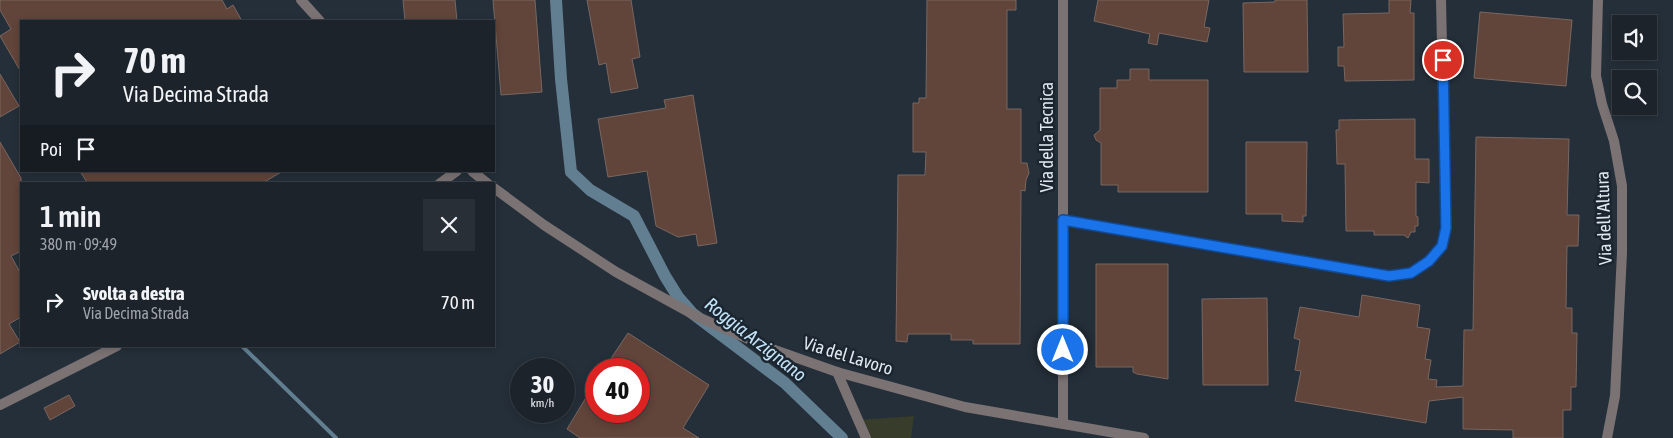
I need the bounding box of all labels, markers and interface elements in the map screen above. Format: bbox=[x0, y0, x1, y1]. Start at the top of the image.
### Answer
map controls bbox=[1612, 15, 1657, 115]
button: sound bbox=[1612, 15, 1657, 60]
pin bbox=[1422, 39, 1464, 81]
icon: right bbox=[40, 40, 105, 105]
text: 70 m bbox=[123, 40, 186, 80]
icon: arrive bbox=[1429, 46, 1457, 74]
button: search bbox=[1612, 70, 1657, 115]
text: Via Decima Strada bbox=[123, 81, 269, 107]
street label: Via della Tecnica bbox=[1036, 82, 1057, 192]
icon: arrive bbox=[72, 135, 100, 163]
text: Poi bbox=[40, 138, 62, 160]
street label: Via dell'Altura bbox=[1591, 171, 1616, 265]
text: 1 min bbox=[40, 199, 101, 233]
button: close bbox=[423, 199, 475, 251]
text: 380 m · 09:49 bbox=[40, 235, 117, 253]
text: Svolta a destra bbox=[83, 282, 185, 304]
icon: right bbox=[40, 288, 68, 316]
text: 70 m bbox=[441, 291, 475, 313]
water label: Roggia Arzignano bbox=[701, 292, 811, 386]
text: Via Decima Strada bbox=[83, 304, 189, 322]
position arrow bbox=[1036, 323, 1088, 375]
street label: Via del Lavoro bbox=[801, 332, 895, 379]
speed limit sign: 40 bbox=[585, 358, 650, 423]
text: 30 bbox=[531, 370, 554, 398]
text: km/h bbox=[531, 396, 554, 410]

